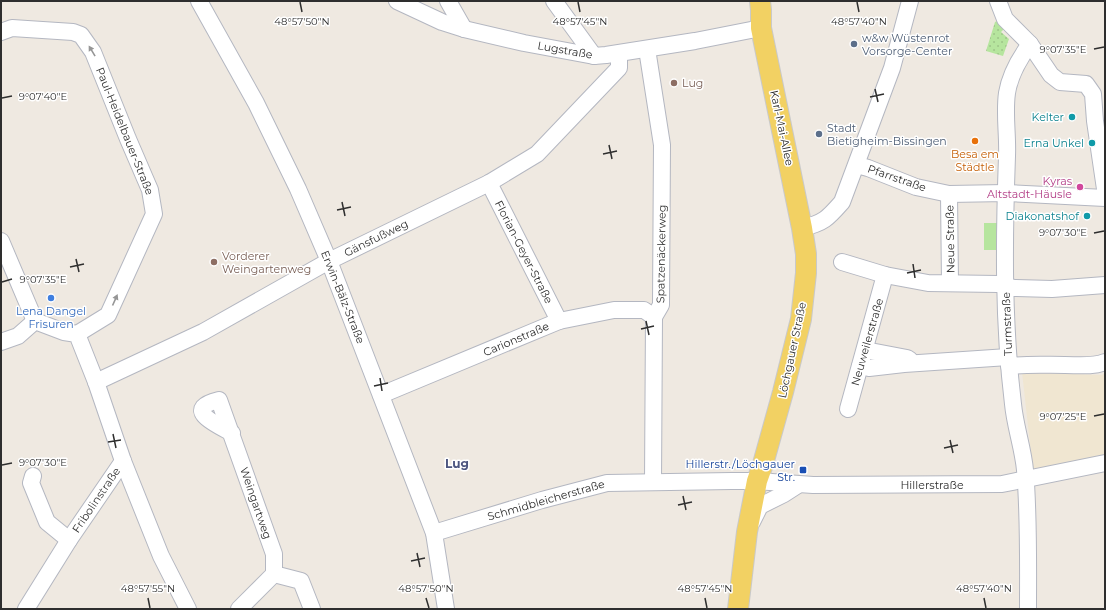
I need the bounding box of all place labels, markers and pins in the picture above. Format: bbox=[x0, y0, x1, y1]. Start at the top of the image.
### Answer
place label: w&w Wüstenrot Vorsorge-Center bbox=[862, 31, 952, 58]
marker: w&w Wüstenrot Vorsorge-Center bbox=[849, 39, 859, 49]
place label: Lug bbox=[682, 76, 703, 90]
marker: Lug bbox=[669, 78, 679, 88]
place label: Kelter bbox=[1032, 110, 1064, 124]
marker: Kelter bbox=[1067, 112, 1077, 122]
place label: Stadt Bietigheim-Bissingen bbox=[827, 121, 947, 148]
marker: Stadt Bietigheim-Bissingen bbox=[814, 129, 824, 139]
marker: Besa em Städtle bbox=[970, 136, 980, 146]
place label: Erna Unkel bbox=[1023, 136, 1084, 150]
marker: Erna Unkel bbox=[1087, 138, 1097, 148]
place label: Besa em Städtle bbox=[951, 147, 999, 174]
place label: Kyras Altstadt-Häusle bbox=[987, 174, 1073, 201]
marker: Kyras Altstadt-Häusle bbox=[1075, 182, 1085, 192]
place label: Diakonatshof bbox=[1005, 209, 1080, 223]
marker: Diakonatshof bbox=[1082, 211, 1092, 221]
place label: Vorderer Weingartenweg bbox=[222, 249, 311, 276]
marker: Vorderer Weingartenweg bbox=[209, 257, 219, 267]
marker: Lena Dangel Frisuren bbox=[46, 293, 56, 303]
place label: Lena Dangel Frisuren bbox=[16, 304, 86, 331]
place label: Hillerstr./Löchgauer Str. bbox=[686, 457, 795, 484]
marker: Hillerstr./Löchgauer Str. bbox=[798, 465, 808, 475]

